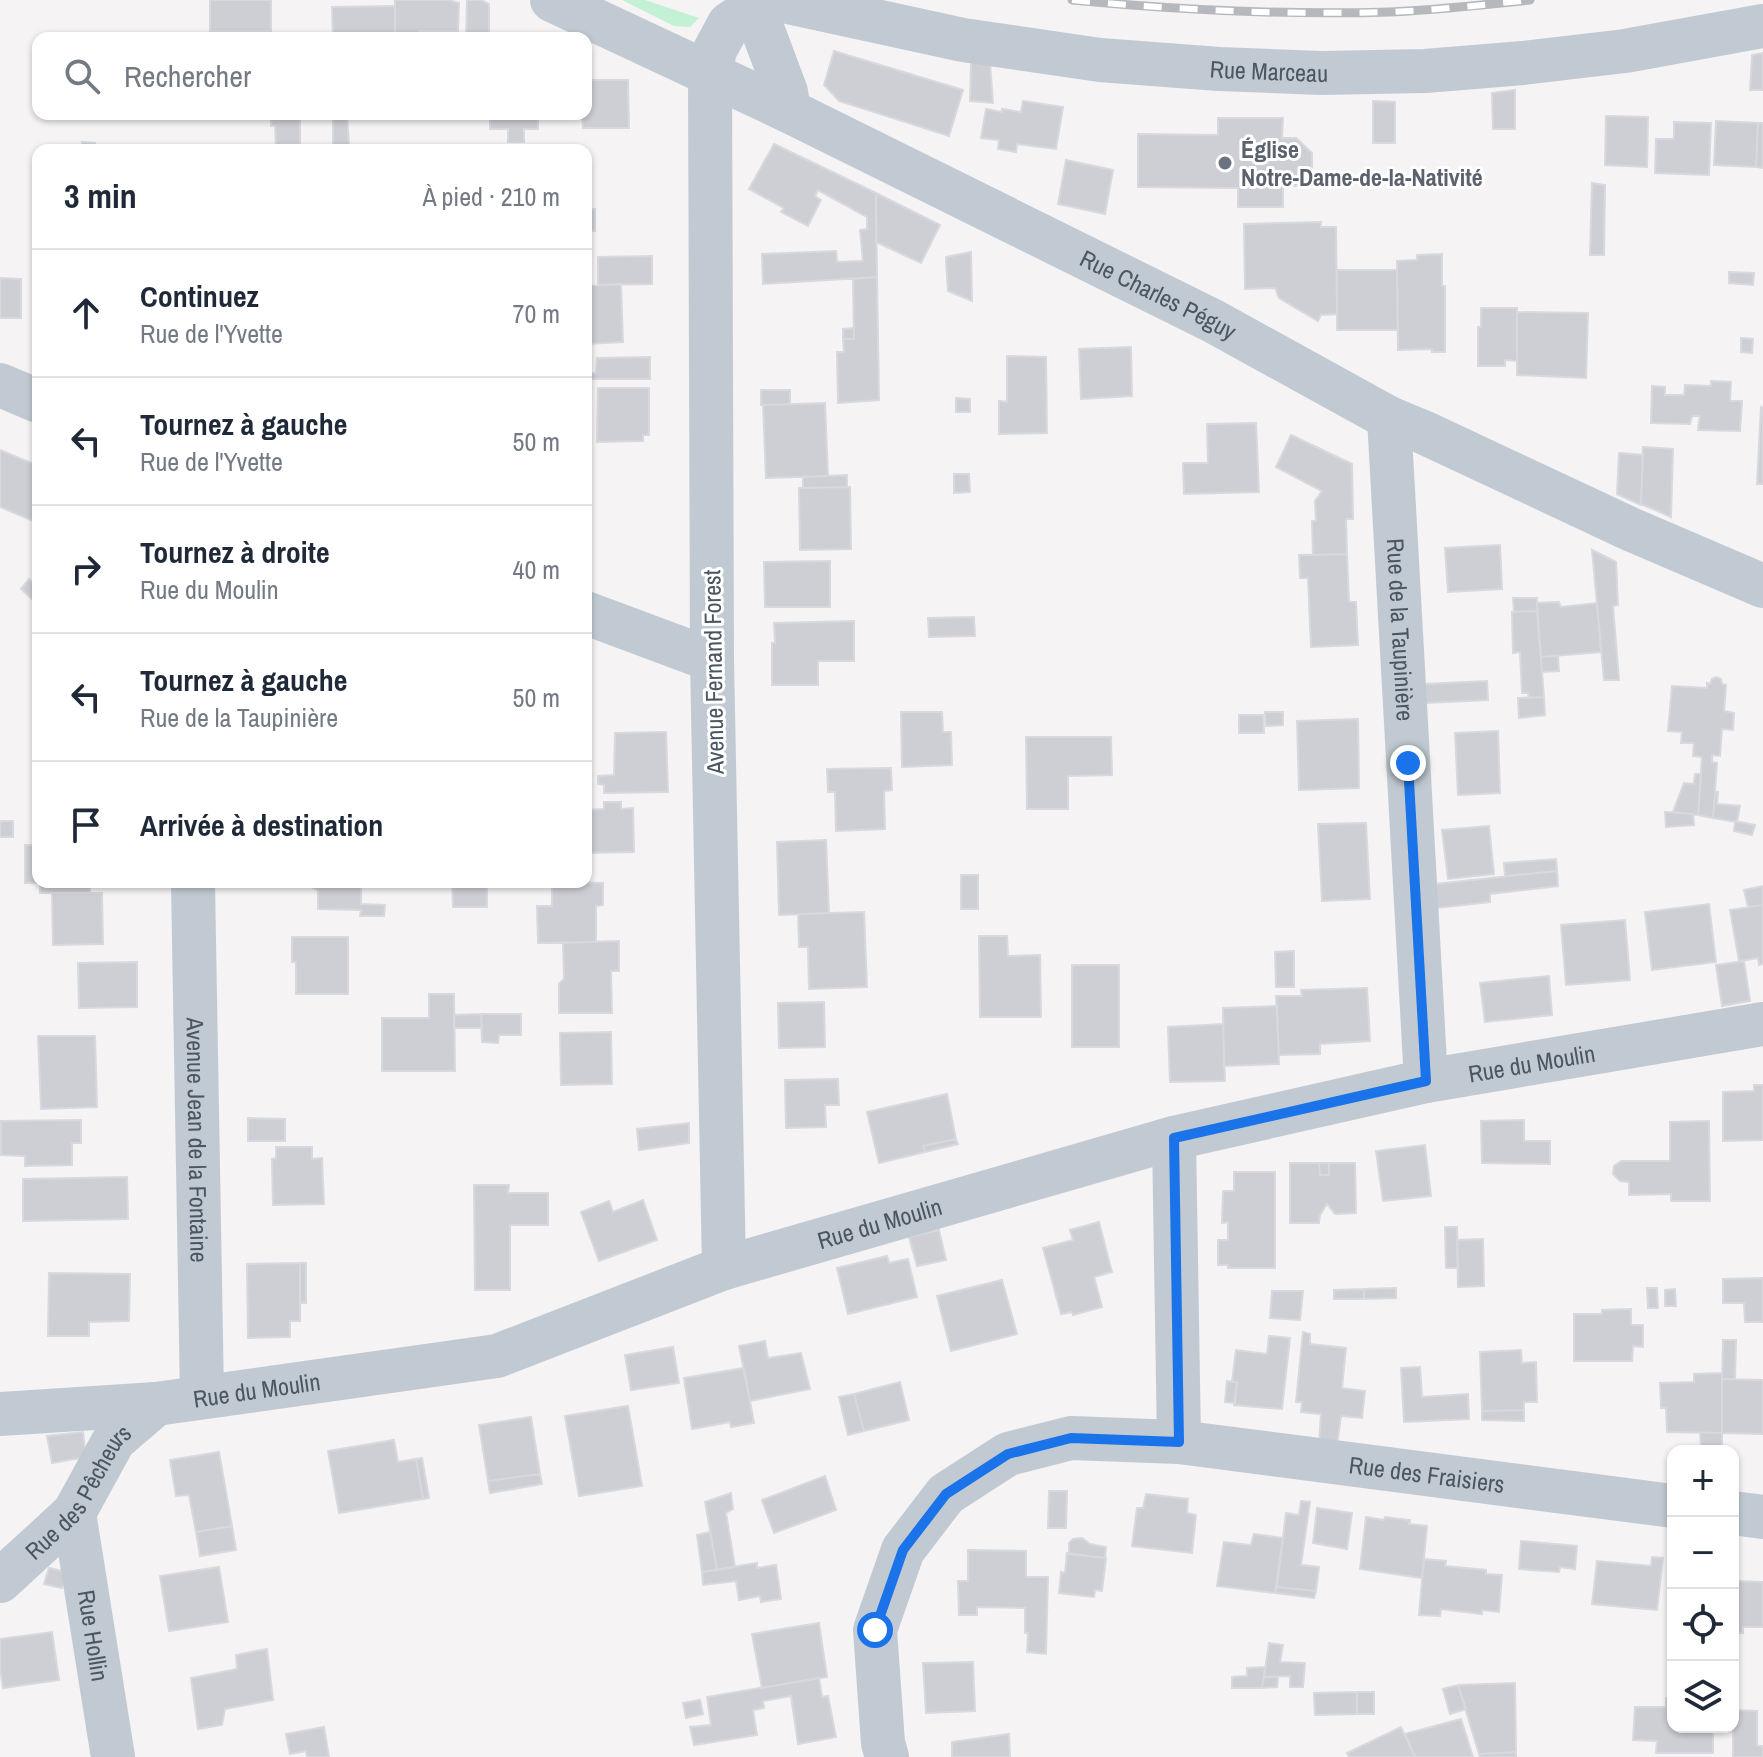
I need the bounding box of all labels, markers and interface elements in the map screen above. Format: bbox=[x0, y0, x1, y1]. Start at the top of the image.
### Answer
search box bbox=[32, 32, 592, 120]
street label: Rue Marceau bbox=[1209, 52, 1328, 89]
icon: search bbox=[60, 54, 104, 98]
text: Rechercher bbox=[124, 56, 251, 96]
place label: Église Notre-Dame-de-la-Nativité bbox=[1241, 133, 1483, 193]
marker: Église Notre-Dame-de-la-Nativité bbox=[1216, 154, 1234, 172]
text: 3 min bbox=[64, 173, 137, 219]
text: À pied · 210 m bbox=[422, 179, 560, 214]
street label: Rue Charles Péguy bbox=[1075, 242, 1242, 347]
text: Continuez bbox=[140, 276, 259, 316]
icon: ahead bbox=[64, 291, 108, 335]
text: 70 m bbox=[513, 296, 560, 331]
text: Rue de l'Yvette bbox=[140, 316, 283, 351]
text: Tournez à gauche bbox=[140, 404, 347, 444]
icon: left bbox=[64, 419, 108, 463]
text: 50 m bbox=[513, 424, 560, 459]
text: Rue de l'Yvette bbox=[140, 444, 283, 479]
text: Tournez à droite bbox=[140, 532, 330, 572]
street label: Rue de la Taupinière bbox=[1380, 537, 1422, 722]
icon: right bbox=[64, 547, 108, 591]
text: 40 m bbox=[513, 552, 560, 587]
street label: Avenue Fernand Forest bbox=[695, 569, 731, 776]
text: Rue du Moulin bbox=[140, 572, 279, 607]
text: Tournez à gauche bbox=[140, 660, 347, 700]
icon: left bbox=[64, 675, 108, 719]
text: 50 m bbox=[513, 680, 560, 715]
text: Rue de la Taupinière bbox=[140, 700, 338, 735]
route end bbox=[1390, 745, 1426, 781]
icon: arrive bbox=[64, 803, 108, 847]
text: Arrivée à destination bbox=[140, 805, 383, 845]
street label: Avenue Jean de la Fontaine bbox=[179, 1016, 216, 1263]
street label: Rue du Moulin bbox=[1466, 1037, 1597, 1090]
street label: Rue du Moulin bbox=[814, 1190, 945, 1256]
street label: Rue du Moulin bbox=[191, 1365, 322, 1415]
street label: Rue des Pêcheurs bbox=[18, 1417, 138, 1566]
map controls bbox=[1667, 1445, 1739, 1733]
button: + bbox=[1667, 1445, 1739, 1517]
street label: Rue des Fraisiers bbox=[1347, 1448, 1507, 1500]
button: − bbox=[1667, 1517, 1739, 1589]
street label: Rue Hollin bbox=[71, 1588, 117, 1683]
button: locate bbox=[1667, 1589, 1739, 1661]
route start bbox=[857, 1612, 893, 1648]
button: layers bbox=[1667, 1661, 1739, 1733]

